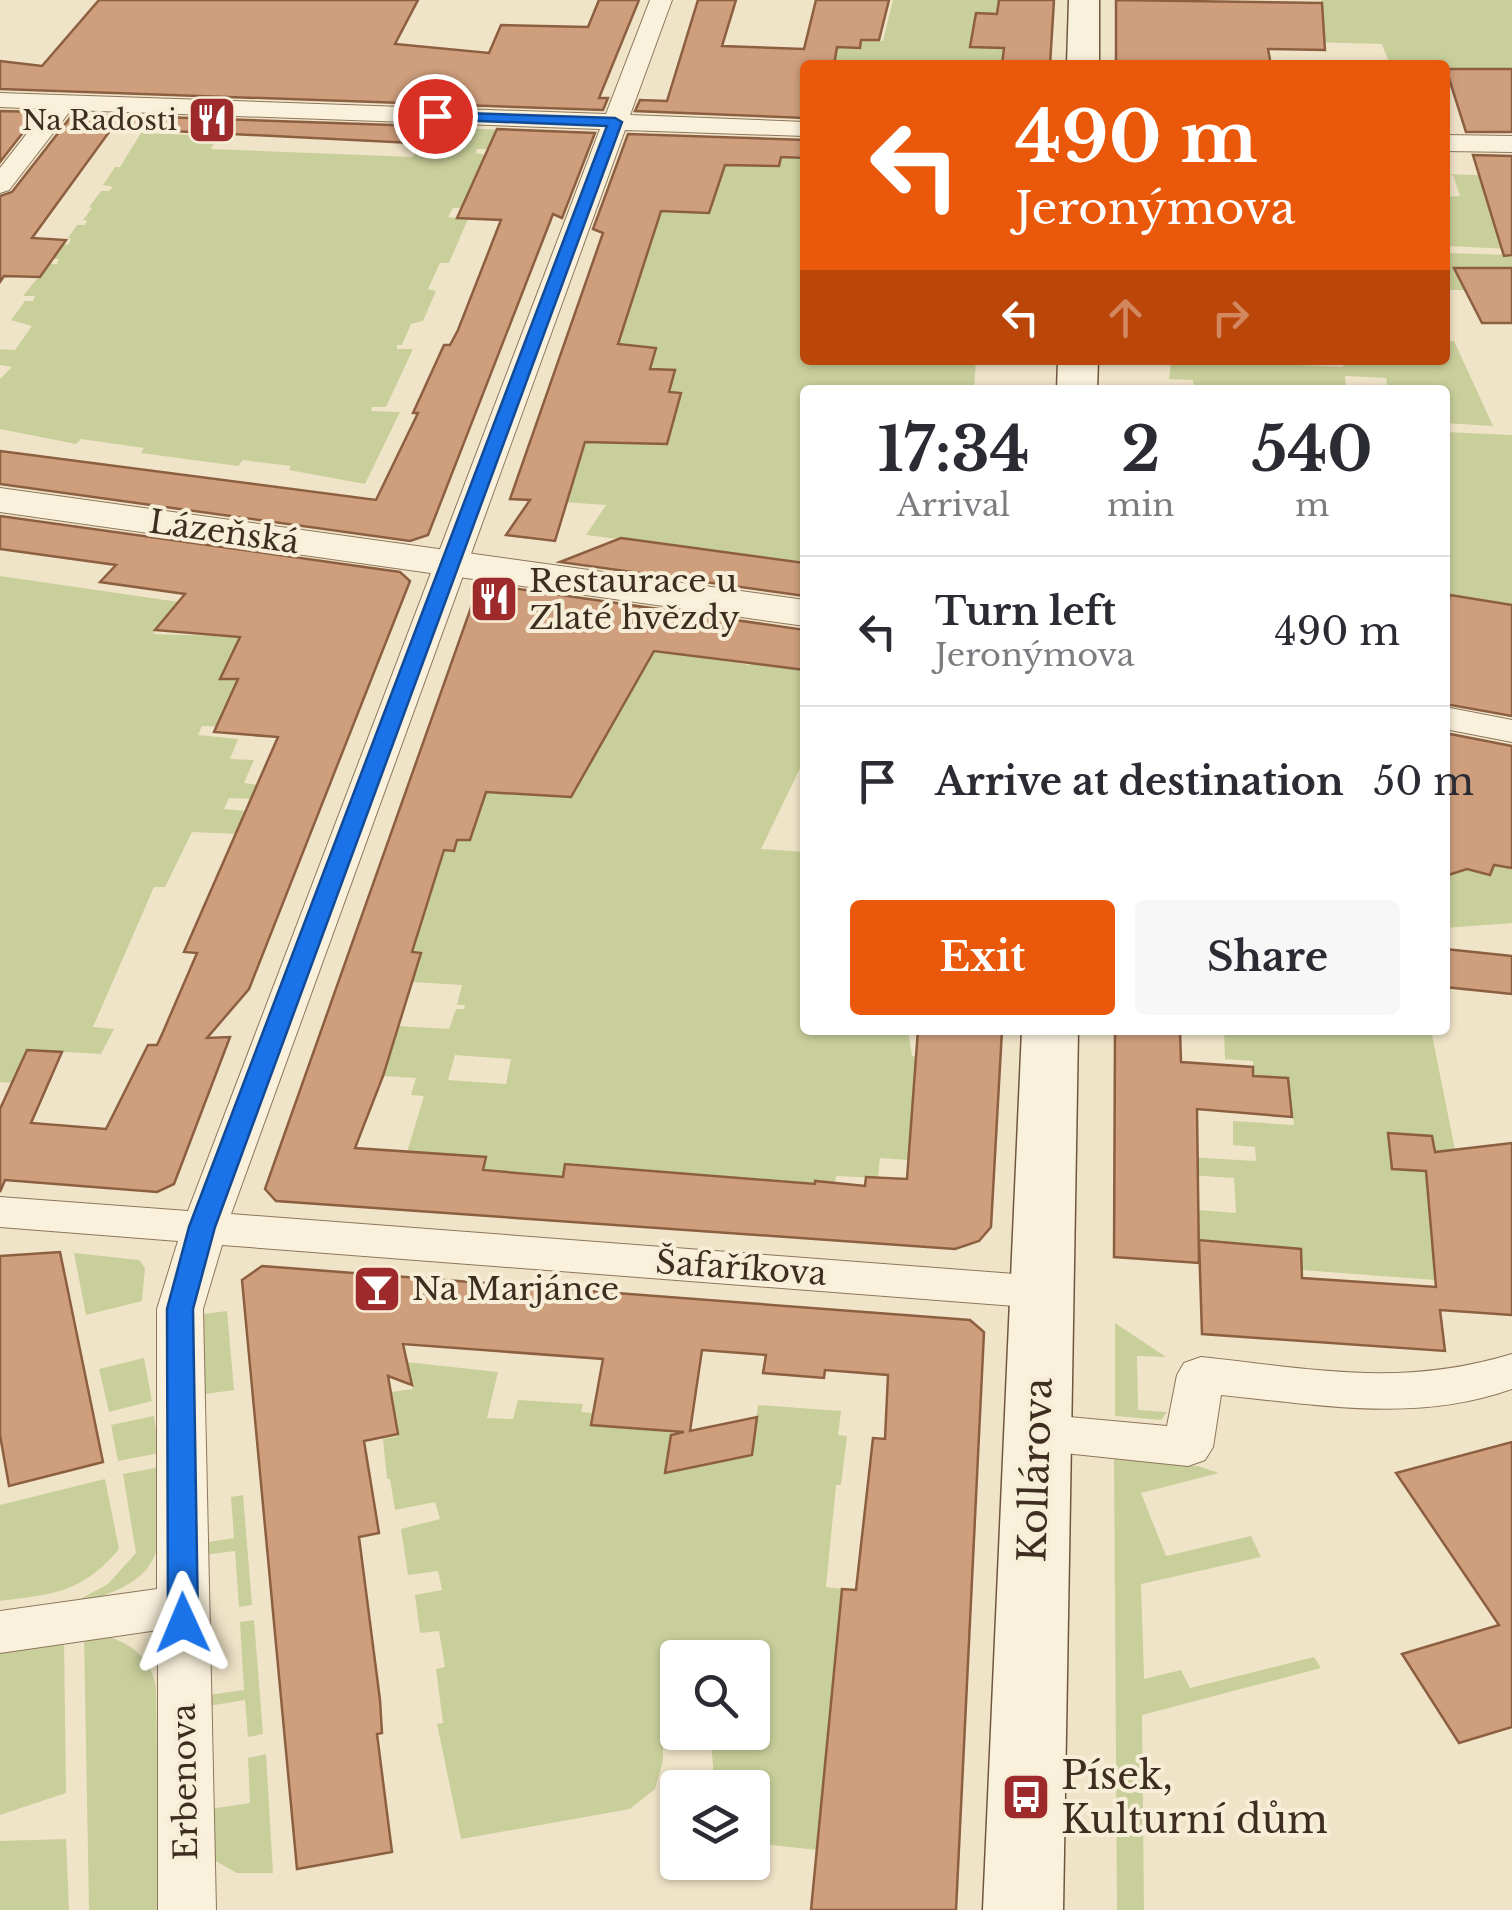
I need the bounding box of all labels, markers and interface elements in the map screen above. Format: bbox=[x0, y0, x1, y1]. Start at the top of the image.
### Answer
pin bbox=[393, 74, 478, 159]
icon: arrive bbox=[408, 89, 463, 144]
restaurant icon: Na Radosti bbox=[186, 94, 238, 146]
text: 490 m bbox=[1015, 94, 1258, 181]
icon: left bbox=[850, 100, 980, 230]
place label: Na Radosti bbox=[22, 103, 177, 138]
text: Jeronýmova bbox=[1015, 180, 1295, 236]
icon: left bbox=[993, 290, 1048, 345]
icon: ahead bbox=[1098, 290, 1153, 345]
icon: right bbox=[1203, 290, 1258, 345]
text: 17:34 bbox=[877, 413, 1030, 487]
text: 2 bbox=[1121, 413, 1160, 487]
text: 540 bbox=[1252, 413, 1373, 487]
text: Arrival bbox=[897, 485, 1010, 525]
text: min bbox=[1107, 485, 1174, 525]
text: m bbox=[1295, 485, 1329, 525]
street label: Lázeňská bbox=[146, 502, 302, 562]
place label: Restaurace u Zlaté hvězdy bbox=[529, 561, 740, 638]
restaurant icon: Restaurace u Zlaté hvězdy bbox=[468, 573, 520, 625]
text: Turn left bbox=[935, 588, 1116, 635]
icon: left bbox=[850, 604, 905, 659]
text: 490 m bbox=[1275, 608, 1400, 655]
text: Jeronýmova bbox=[935, 635, 1134, 675]
icon: arrive bbox=[850, 754, 905, 809]
text: Arrive at destination bbox=[935, 758, 1344, 805]
text: 50 m bbox=[1374, 758, 1474, 805]
button: Exit bbox=[850, 900, 1115, 1015]
button: Share bbox=[1135, 900, 1400, 1015]
street label: Šafaříkova bbox=[654, 1242, 828, 1294]
bar icon: Na Marjánce bbox=[351, 1263, 403, 1315]
place label: Na Marjánce bbox=[412, 1269, 619, 1309]
street label: Kollárova bbox=[1008, 1376, 1062, 1563]
position arrow bbox=[131, 1571, 235, 1675]
map controls bbox=[660, 1640, 770, 1880]
button: search bbox=[660, 1640, 770, 1750]
street label: Erbenova bbox=[164, 1703, 206, 1861]
place label: Písek, Kulturní dům bbox=[1061, 1752, 1328, 1843]
button: layers bbox=[660, 1770, 770, 1880]
bus stop icon: Písek, Kulturní dům bbox=[1000, 1771, 1052, 1823]

